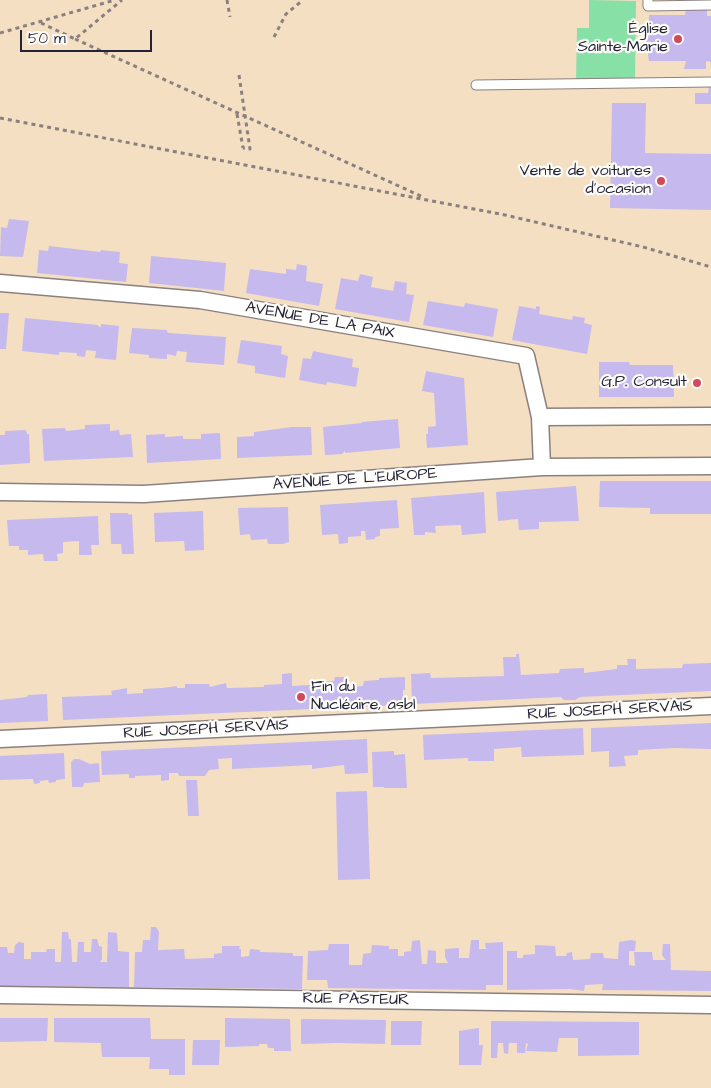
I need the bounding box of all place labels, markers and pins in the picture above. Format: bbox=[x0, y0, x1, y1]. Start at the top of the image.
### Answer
place label: Église Sainte-Marie bbox=[578, 20, 668, 58]
marker: Église Sainte-Marie bbox=[672, 33, 684, 45]
place label: Vente de voitures d'ocasion bbox=[520, 162, 651, 200]
marker: Vente de voitures d'ocasion bbox=[655, 175, 667, 187]
place label: G.P. Consult bbox=[601, 373, 687, 393]
marker: G.P. Consult bbox=[691, 377, 703, 389]
place label: Fin du Nucléaire, asbl bbox=[311, 678, 415, 716]
marker: Fin du Nucléaire, asbl bbox=[295, 691, 307, 703]

